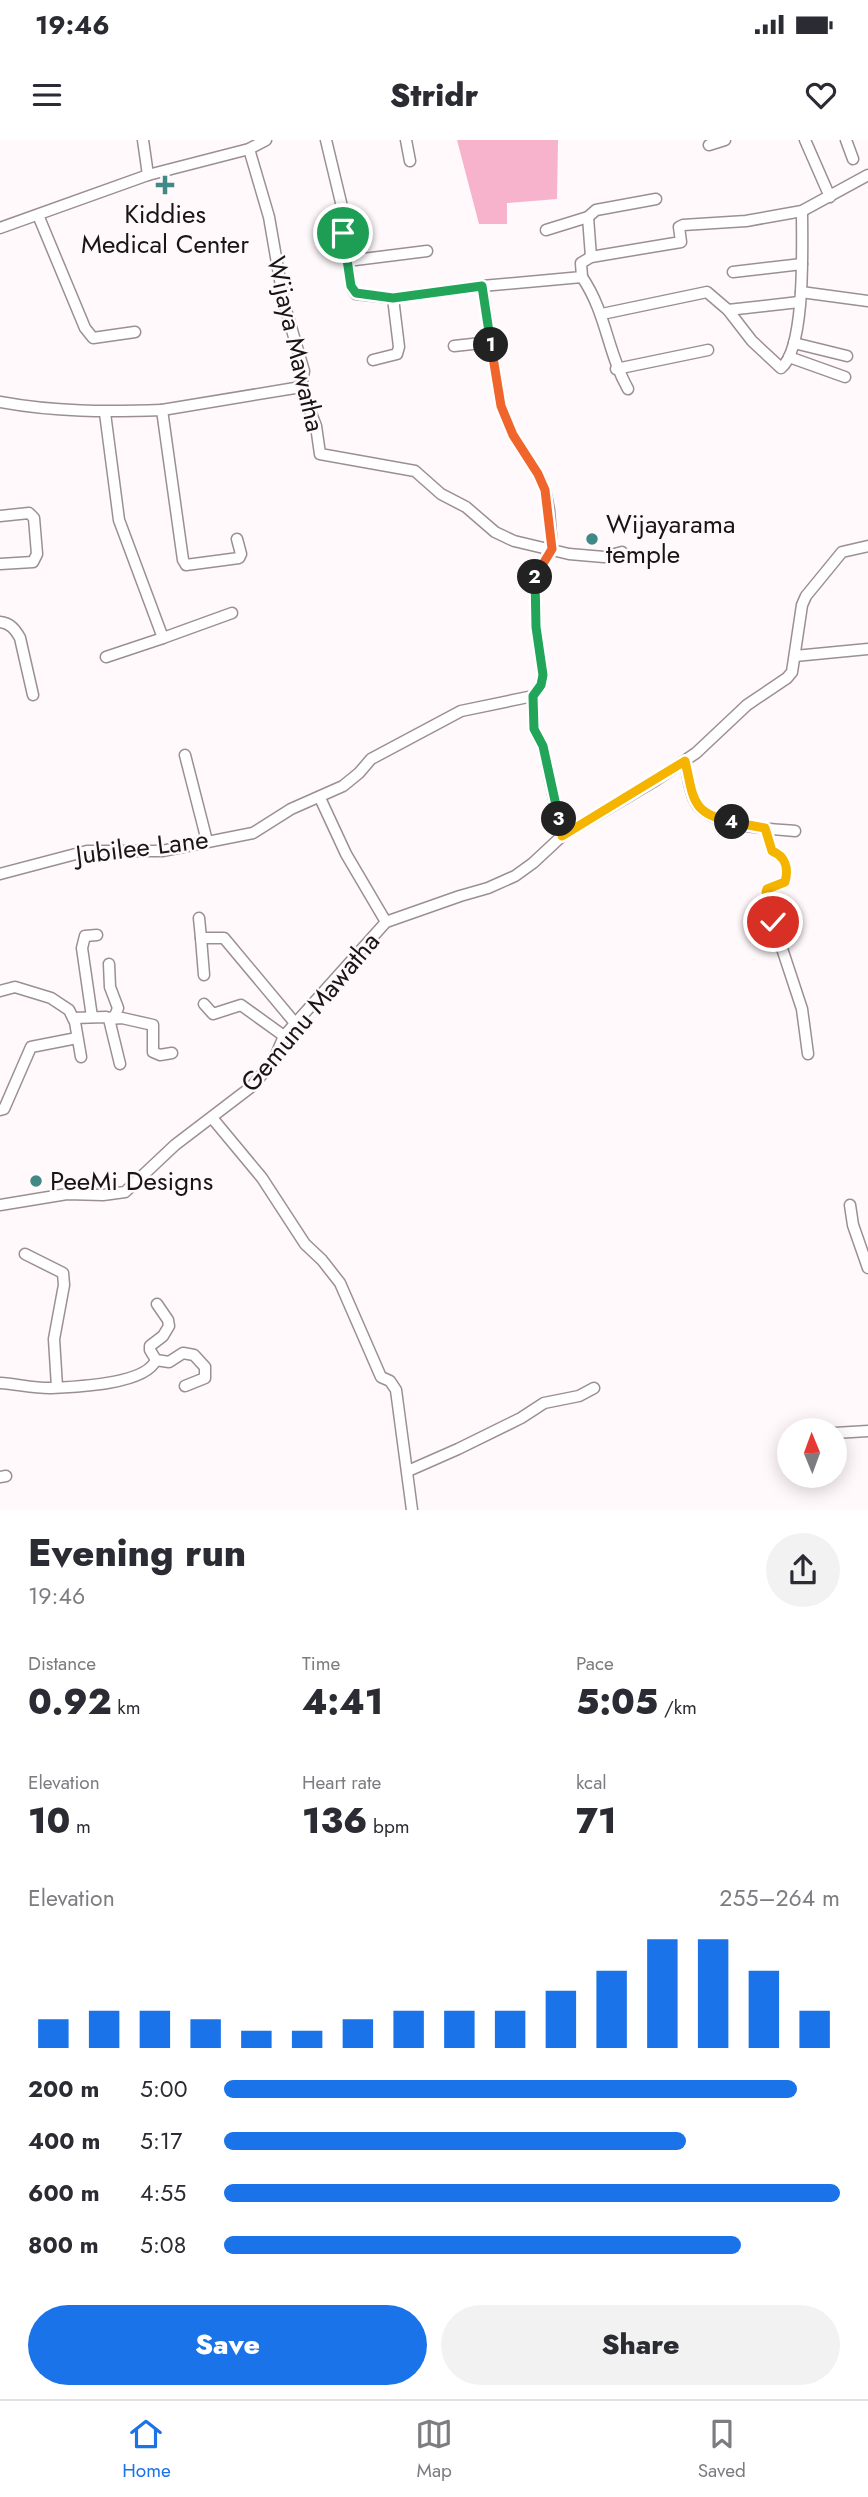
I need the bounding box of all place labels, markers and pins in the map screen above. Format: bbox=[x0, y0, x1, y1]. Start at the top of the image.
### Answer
marker: Kiddies Medical Center bbox=[155, 175, 175, 195]
place label: Kiddies Medical Center bbox=[81, 195, 249, 263]
pin bbox=[313, 203, 373, 263]
pin: 1 bbox=[474, 328, 508, 362]
place label: Wijayarama temple bbox=[606, 505, 736, 573]
marker: Wijayarama temple bbox=[584, 531, 600, 547]
pin: 2 bbox=[518, 560, 552, 594]
pin: 3 bbox=[542, 802, 576, 836]
pin: 4 bbox=[714, 804, 750, 840]
pin bbox=[743, 892, 803, 952]
place label: PeeMi Designs bbox=[50, 1162, 213, 1200]
marker: PeeMi Designs bbox=[28, 1173, 44, 1189]

